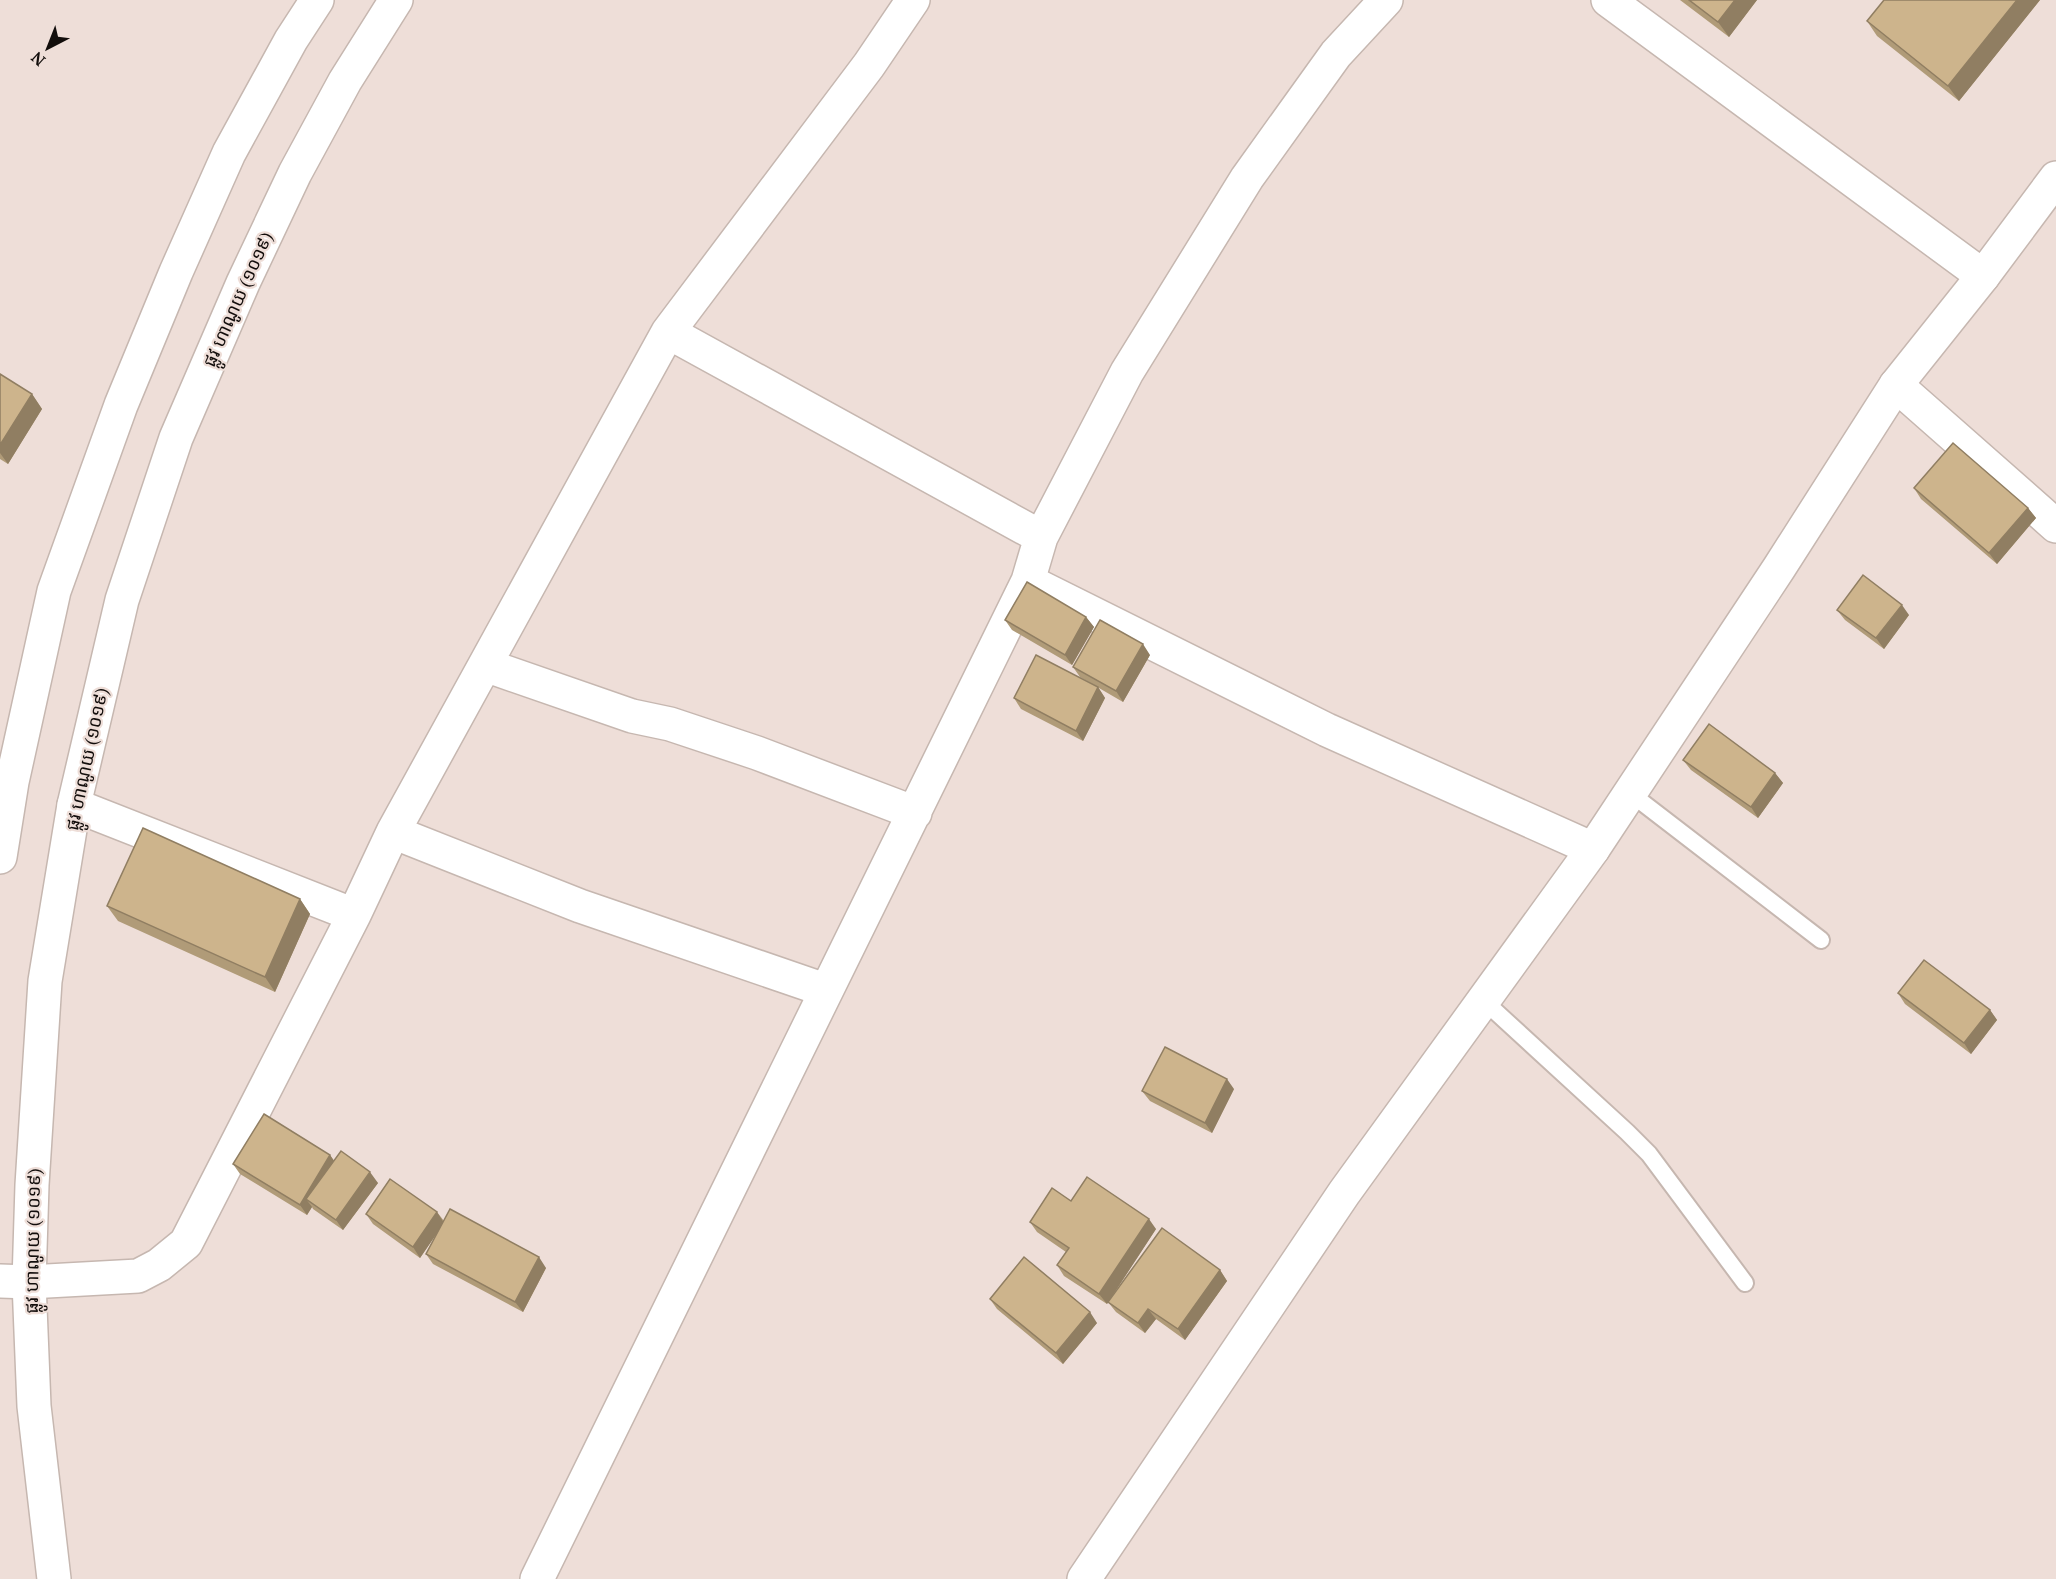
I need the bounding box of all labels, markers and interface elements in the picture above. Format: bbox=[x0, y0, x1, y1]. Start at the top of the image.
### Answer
north arrow bbox=[18, 18, 78, 78]
text: N bbox=[26, 47, 50, 71]
street label: ផ្លូវ ហាណូយ (១០១៩) bbox=[196, 228, 282, 373]
street label: ផ្លូវ ហាណូយ (១០១៩) bbox=[59, 685, 118, 834]
street label: ផ្លូវ ហាណូយ (១០១៩) bbox=[19, 1168, 51, 1314]

